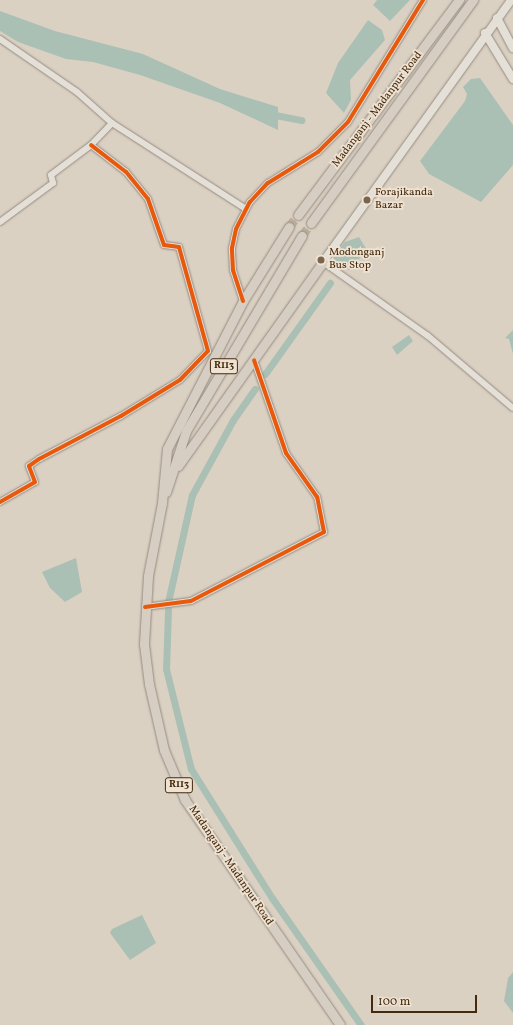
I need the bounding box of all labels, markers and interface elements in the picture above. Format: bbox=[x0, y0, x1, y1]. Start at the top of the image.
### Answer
street label: Madanganj - Madanpur Road bbox=[330, 49, 426, 171]
place label: Forajikanda Bazar bbox=[375, 187, 433, 213]
marker: Forajikanda Bazar bbox=[362, 195, 372, 205]
place label: Modonganj Bus Stop bbox=[329, 247, 384, 273]
marker: Modonganj Bus Stop bbox=[316, 255, 326, 265]
road number: R113 bbox=[209, 358, 239, 374]
road number: R113 bbox=[164, 777, 194, 793]
street label: Madanganj - Madanpur Road bbox=[185, 803, 275, 929]
scale bar bbox=[373, 987, 479, 1013]
text: 100 m bbox=[378, 994, 410, 1010]

